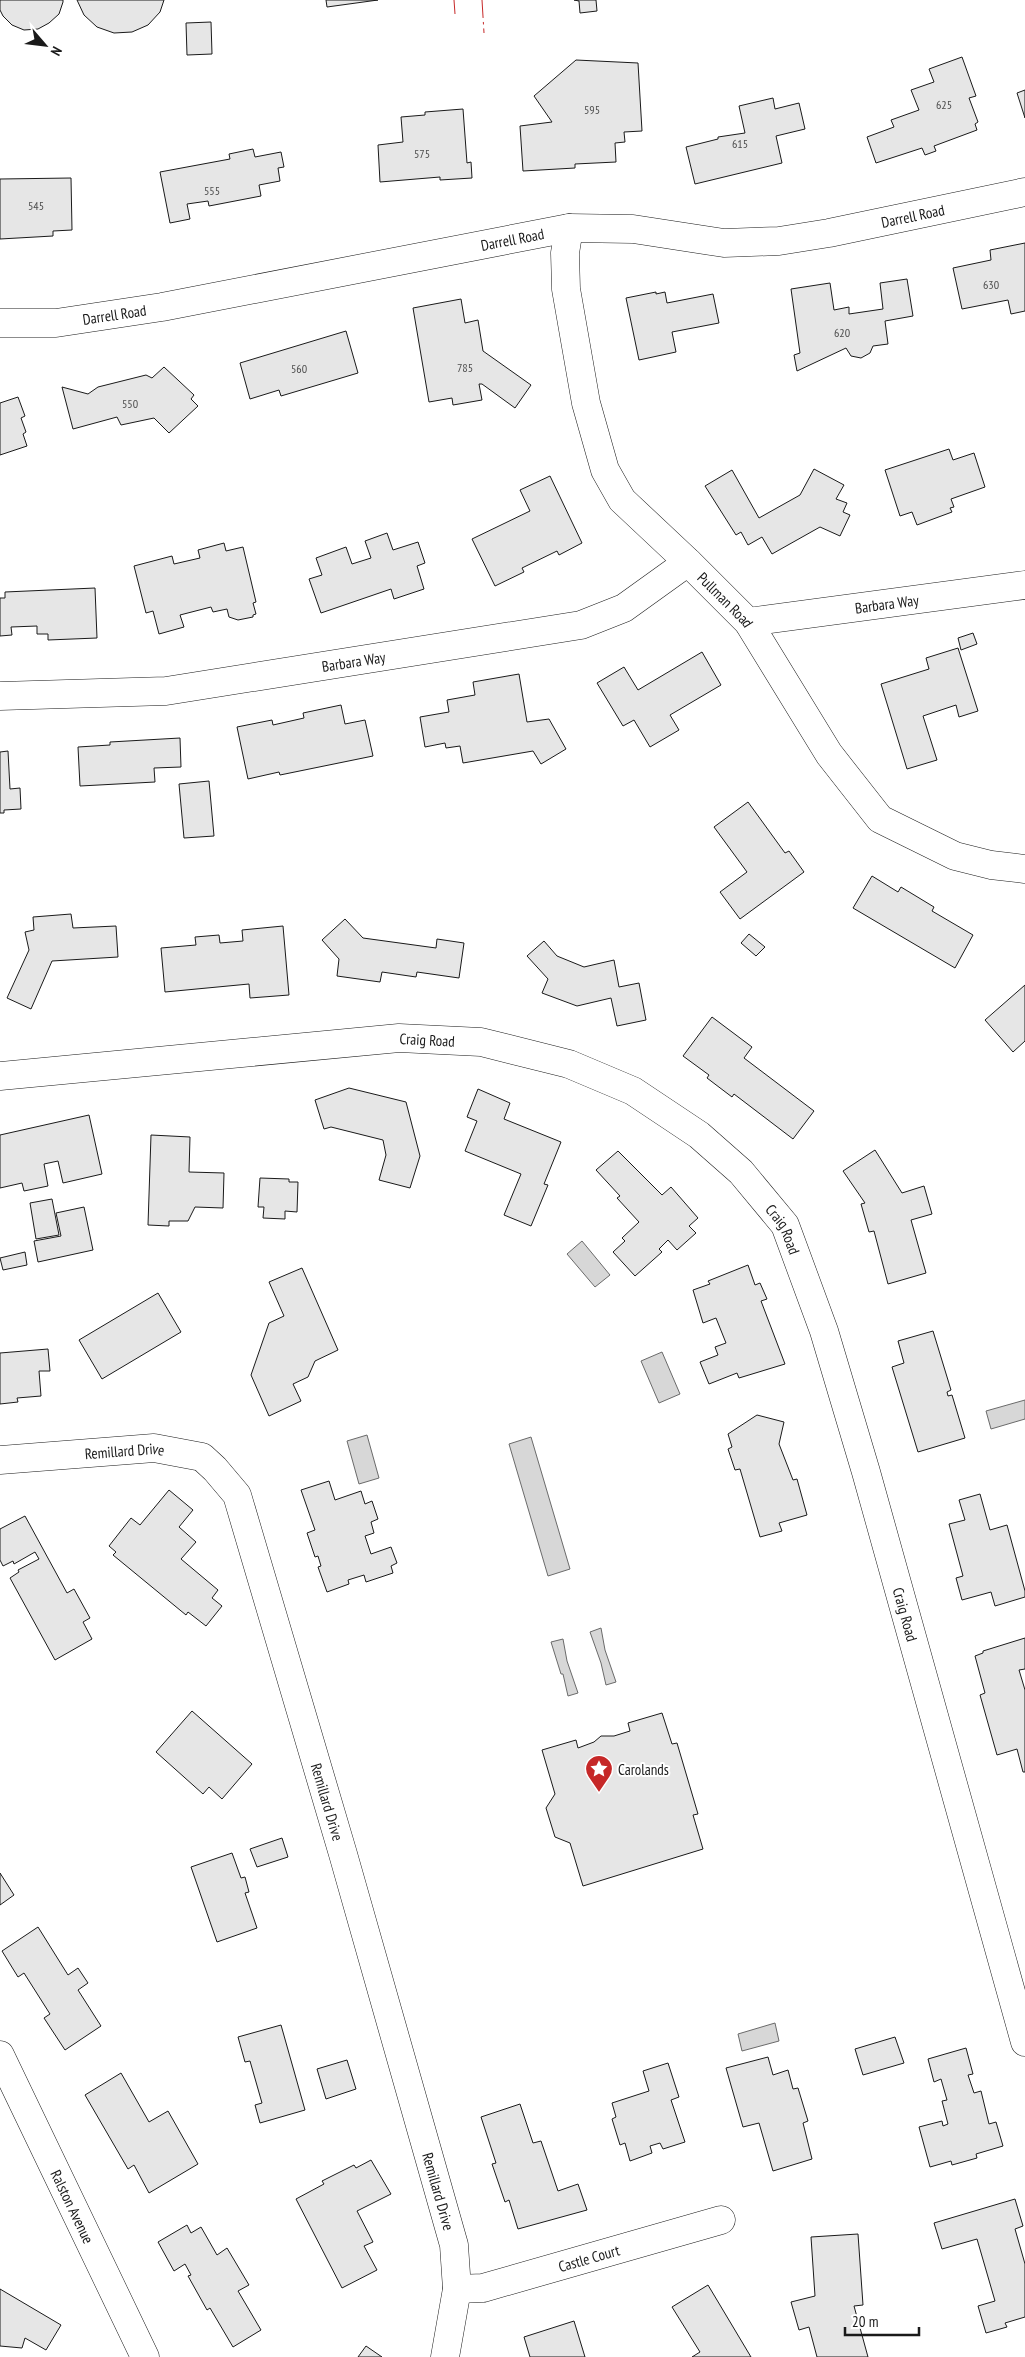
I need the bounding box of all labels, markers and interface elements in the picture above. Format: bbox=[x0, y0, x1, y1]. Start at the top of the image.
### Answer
north arrow bbox=[20, 20, 70, 70]
text: N bbox=[47, 44, 66, 59]
house number: 625 bbox=[936, 97, 952, 112]
house number: 595 bbox=[584, 102, 600, 117]
house number: 615 bbox=[732, 136, 748, 151]
house number: 575 bbox=[414, 146, 430, 161]
house number: 555 bbox=[204, 183, 220, 198]
house number: 545 bbox=[28, 198, 44, 213]
street label: Darrell Road bbox=[879, 200, 946, 231]
street label: Darrell Road bbox=[479, 224, 546, 254]
house number: 630 bbox=[983, 277, 999, 292]
street label: Darrell Road bbox=[81, 300, 147, 328]
house number: 620 bbox=[834, 325, 850, 340]
house number: 785 bbox=[457, 360, 473, 375]
house number: 560 bbox=[291, 361, 307, 376]
house number: 550 bbox=[122, 396, 138, 411]
street label: Pullman Road bbox=[694, 568, 758, 630]
street label: Barbara Way bbox=[854, 590, 920, 617]
street label: Barbara Way bbox=[320, 647, 387, 676]
street label: Craig Road bbox=[399, 1029, 455, 1050]
street label: Craig Road bbox=[762, 1200, 804, 1257]
street label: Remillard Drive bbox=[84, 1438, 166, 1463]
street label: Craig Road bbox=[889, 1585, 922, 1643]
place icon: Carolands bbox=[584, 1754, 614, 1793]
place label: Carolands bbox=[618, 1760, 669, 1779]
street label: Remillard Drive bbox=[307, 1761, 348, 1843]
street label: Remillard Drive bbox=[419, 2150, 459, 2232]
street label: Ralston Avenue bbox=[47, 2166, 99, 2246]
street label: Castle Court bbox=[556, 2240, 622, 2276]
scale bar bbox=[845, 2304, 919, 2336]
text: 20 m bbox=[852, 2312, 878, 2331]

